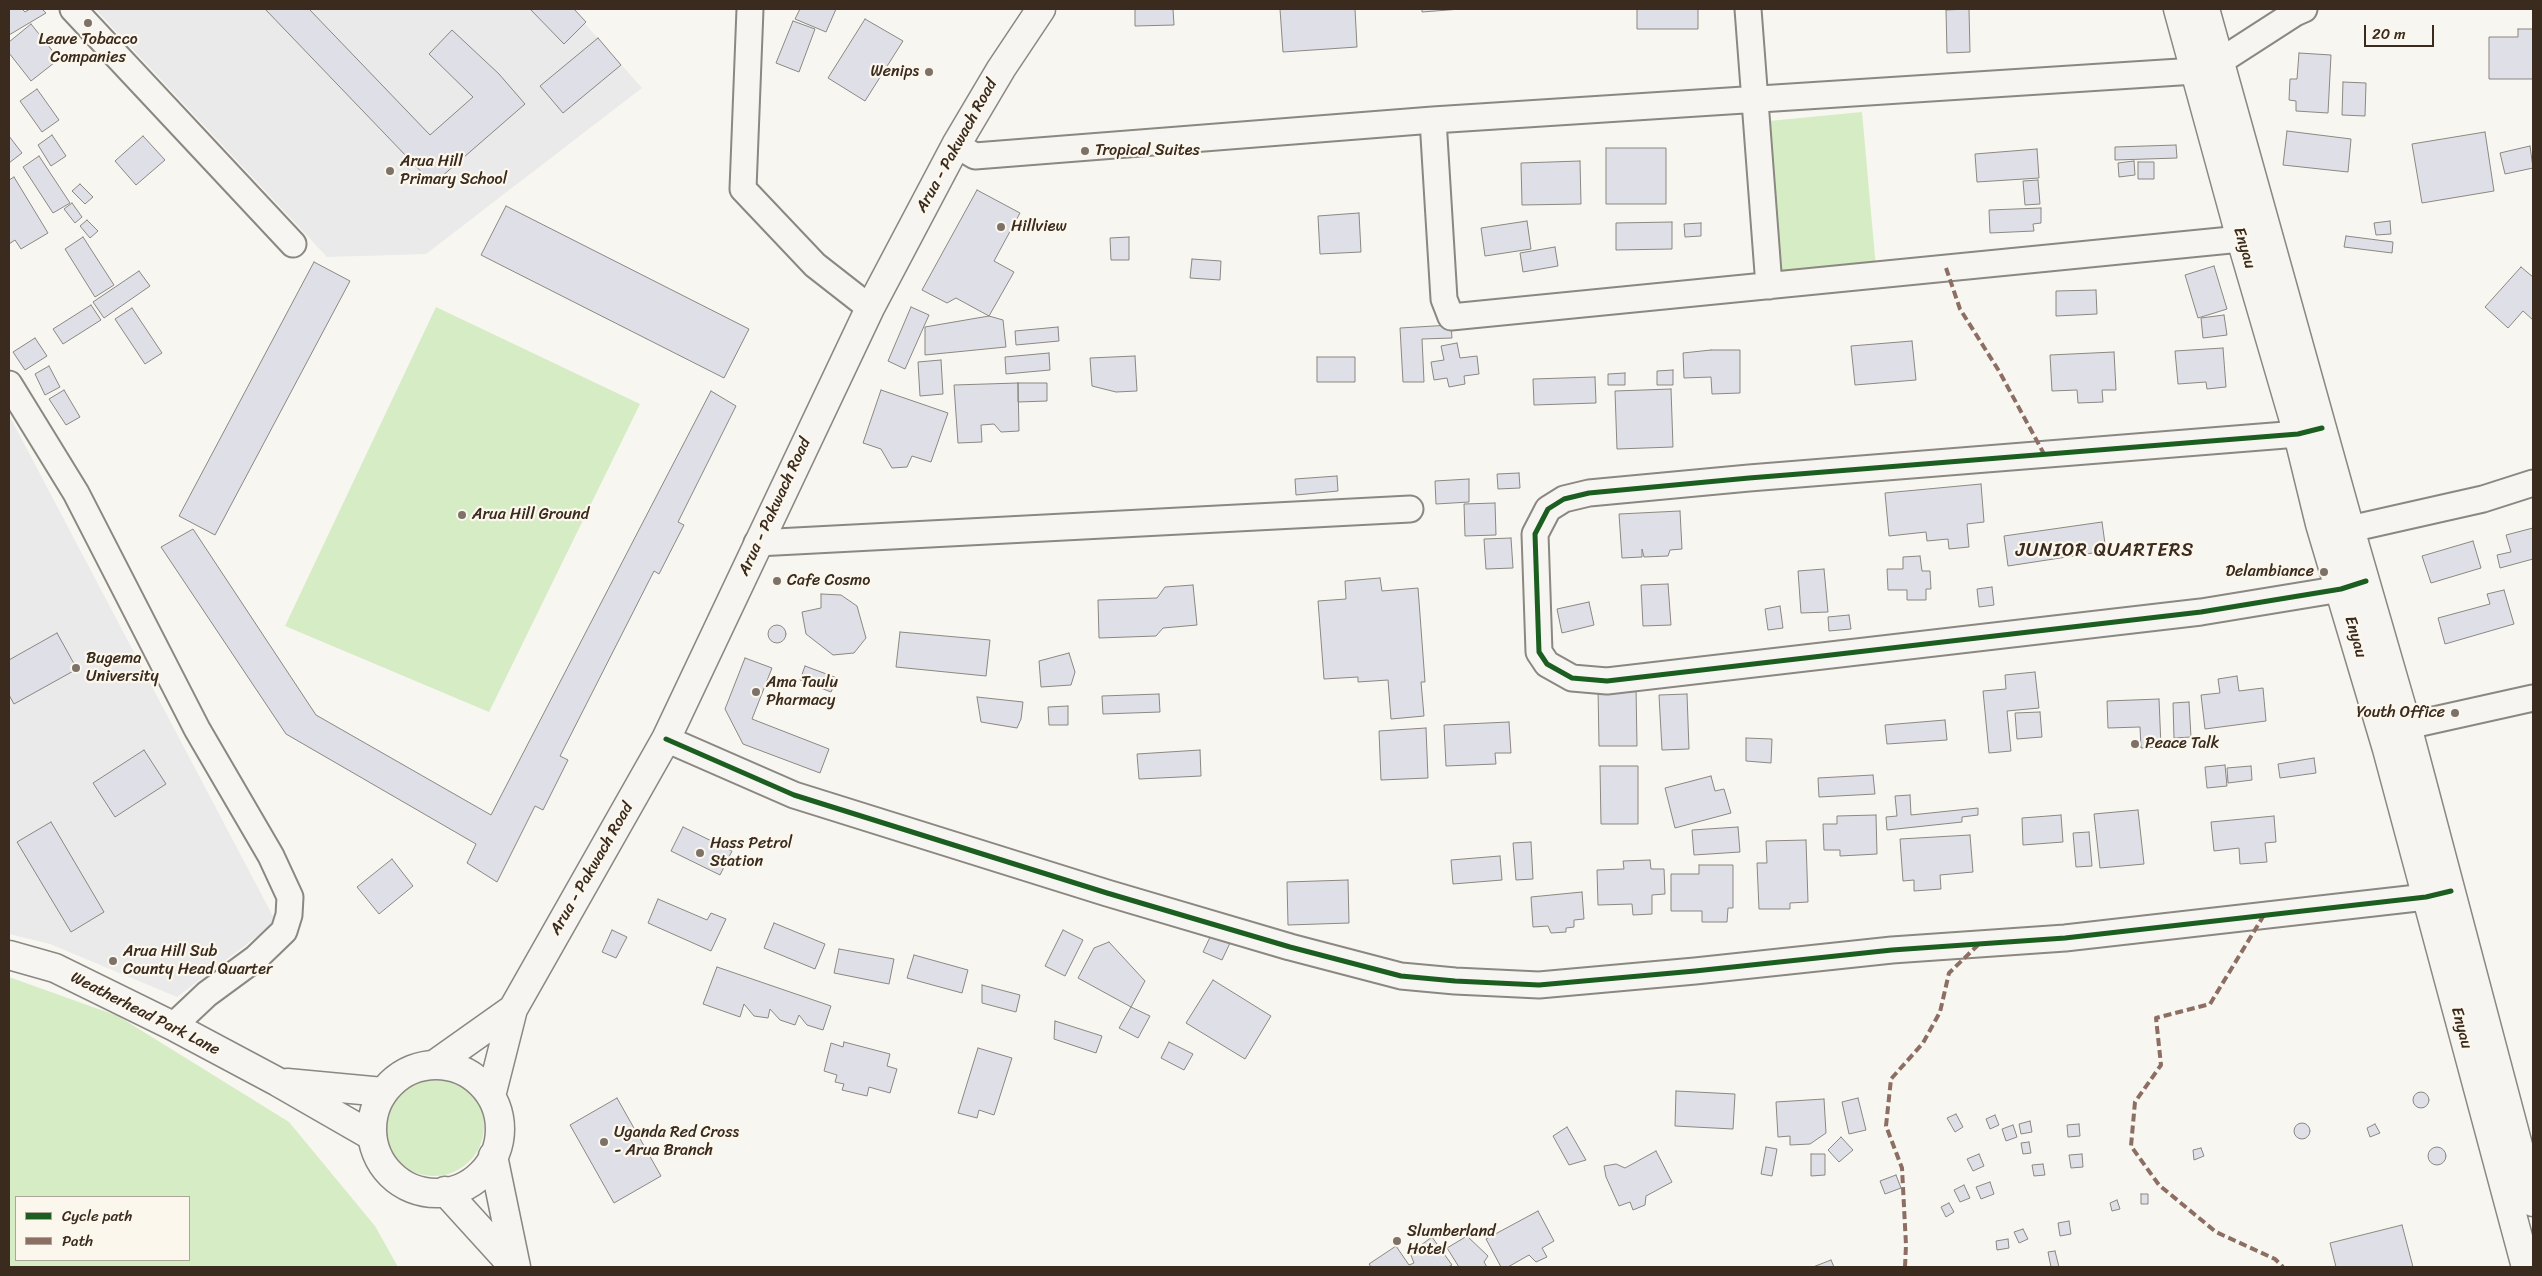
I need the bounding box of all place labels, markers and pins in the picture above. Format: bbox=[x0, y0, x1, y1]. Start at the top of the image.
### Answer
marker: Leave Tobacco Companies bbox=[82, 17, 94, 29]
place label: Leave Tobacco Companies bbox=[38, 30, 138, 68]
place label: Wenips bbox=[870, 62, 919, 82]
marker: Wenips bbox=[923, 66, 935, 78]
place label: Tropical Suites bbox=[1095, 141, 1200, 161]
marker: Tropical Suites bbox=[1079, 145, 1091, 157]
place label: Arua Hill Primary School bbox=[400, 152, 507, 190]
marker: Arua Hill Primary School bbox=[384, 165, 396, 177]
place label: Hillview bbox=[1011, 217, 1066, 237]
marker: Hillview bbox=[995, 221, 1007, 233]
place label: Arua Hill Ground bbox=[472, 505, 589, 525]
marker: Arua Hill Ground bbox=[456, 509, 468, 521]
place label: Delambiance bbox=[2226, 562, 2314, 582]
marker: Delambiance bbox=[2318, 566, 2330, 578]
place label: Cafe Cosmo bbox=[787, 571, 870, 591]
marker: Cafe Cosmo bbox=[771, 575, 783, 587]
place label: Bugema University bbox=[86, 649, 159, 687]
marker: Bugema University bbox=[70, 662, 82, 674]
place label: Ama Taulu Pharmacy bbox=[766, 673, 838, 711]
marker: Ama Taulu Pharmacy bbox=[750, 686, 762, 698]
place label: Youth Office bbox=[2356, 703, 2445, 723]
marker: Youth Office bbox=[2449, 707, 2461, 719]
place label: Peace Talk bbox=[2145, 734, 2219, 754]
marker: Peace Talk bbox=[2129, 738, 2141, 750]
place label: Hass Petrol Station bbox=[710, 834, 792, 872]
marker: Hass Petrol Station bbox=[694, 847, 706, 859]
place label: Arua Hill Sub County Head Quarter bbox=[123, 942, 273, 980]
marker: Arua Hill Sub County Head Quarter bbox=[107, 955, 119, 967]
place label: Uganda Red Cross - Arua Branch bbox=[614, 1123, 739, 1161]
marker: Uganda Red Cross - Arua Branch bbox=[598, 1136, 610, 1148]
place label: Slumberland Hotel bbox=[1407, 1222, 1496, 1260]
marker: Slumberland Hotel bbox=[1391, 1235, 1403, 1247]

